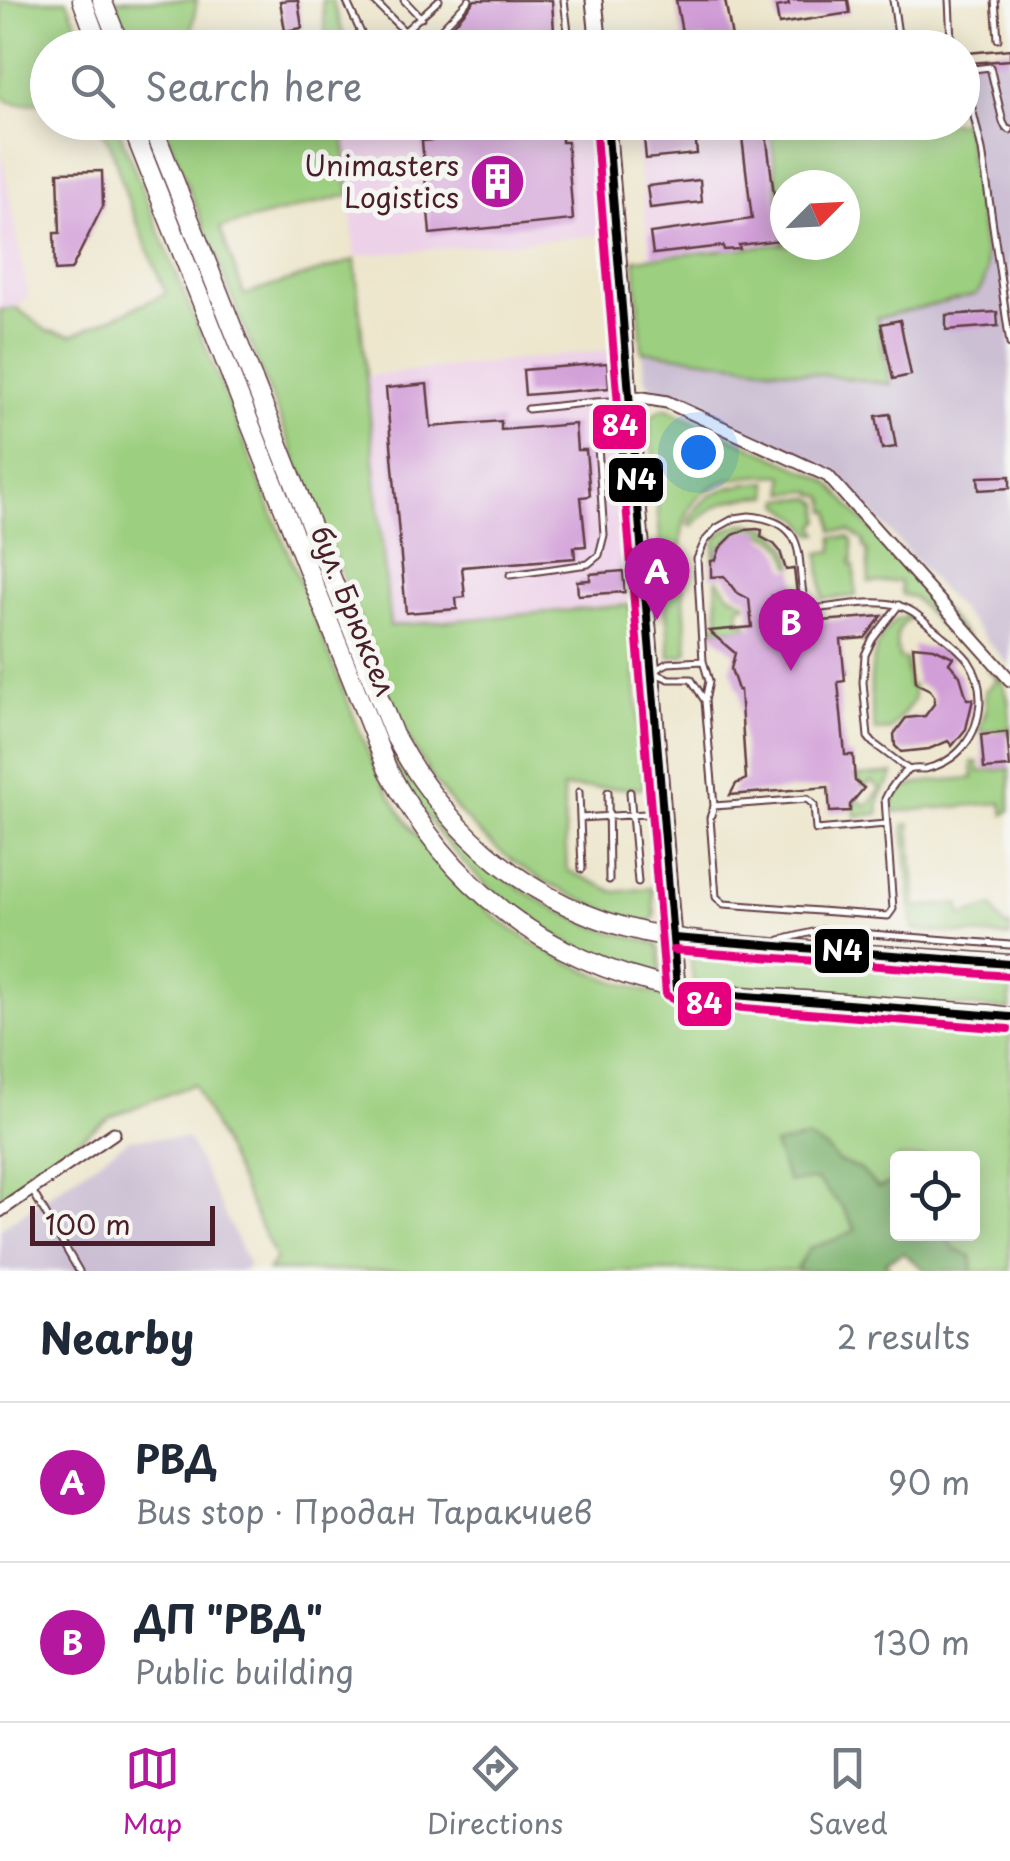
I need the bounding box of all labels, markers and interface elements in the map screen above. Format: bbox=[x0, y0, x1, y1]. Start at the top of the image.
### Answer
search box bbox=[30, 30, 980, 140]
text: Search here bbox=[145, 57, 362, 114]
icon: search bbox=[65, 58, 120, 113]
place label: Unimasters Logistics bbox=[304, 143, 459, 218]
building icon: Unimasters Logistics bbox=[468, 152, 528, 212]
north arrow bbox=[770, 170, 860, 260]
line badge: 84 bbox=[591, 403, 648, 451]
text: 84 bbox=[602, 403, 638, 446]
your location bbox=[673, 427, 724, 478]
line badge: N4 bbox=[607, 456, 665, 504]
text: N4 bbox=[615, 457, 657, 500]
street label: бул. Брюксел bbox=[301, 519, 408, 702]
pin: A bbox=[624, 538, 690, 620]
pin: B bbox=[758, 588, 824, 671]
line badge: N4 bbox=[813, 927, 871, 975]
text: N4 bbox=[821, 928, 863, 971]
line badge: 84 bbox=[676, 980, 733, 1028]
text: 84 bbox=[686, 981, 722, 1024]
map controls bbox=[890, 1151, 980, 1241]
button: locate bbox=[890, 1151, 980, 1241]
scale bar bbox=[30, 1201, 215, 1246]
text: 100 m bbox=[45, 1202, 131, 1245]
text: Nearby bbox=[40, 1305, 194, 1368]
text: 2 results bbox=[837, 1312, 970, 1360]
text: РВД bbox=[135, 1430, 217, 1487]
text: A bbox=[60, 1458, 85, 1506]
text: 90 m bbox=[888, 1458, 970, 1506]
text: Bus stop · Продан Таракчиев bbox=[135, 1487, 592, 1535]
text: ДП "РВД" bbox=[135, 1590, 323, 1647]
text: B bbox=[62, 1618, 83, 1666]
text: 130 m bbox=[873, 1618, 970, 1666]
text: Public building bbox=[135, 1647, 354, 1695]
tab: Map bbox=[122, 1741, 182, 1844]
tab: Directions bbox=[427, 1741, 563, 1844]
tab: Saved bbox=[808, 1741, 888, 1844]

